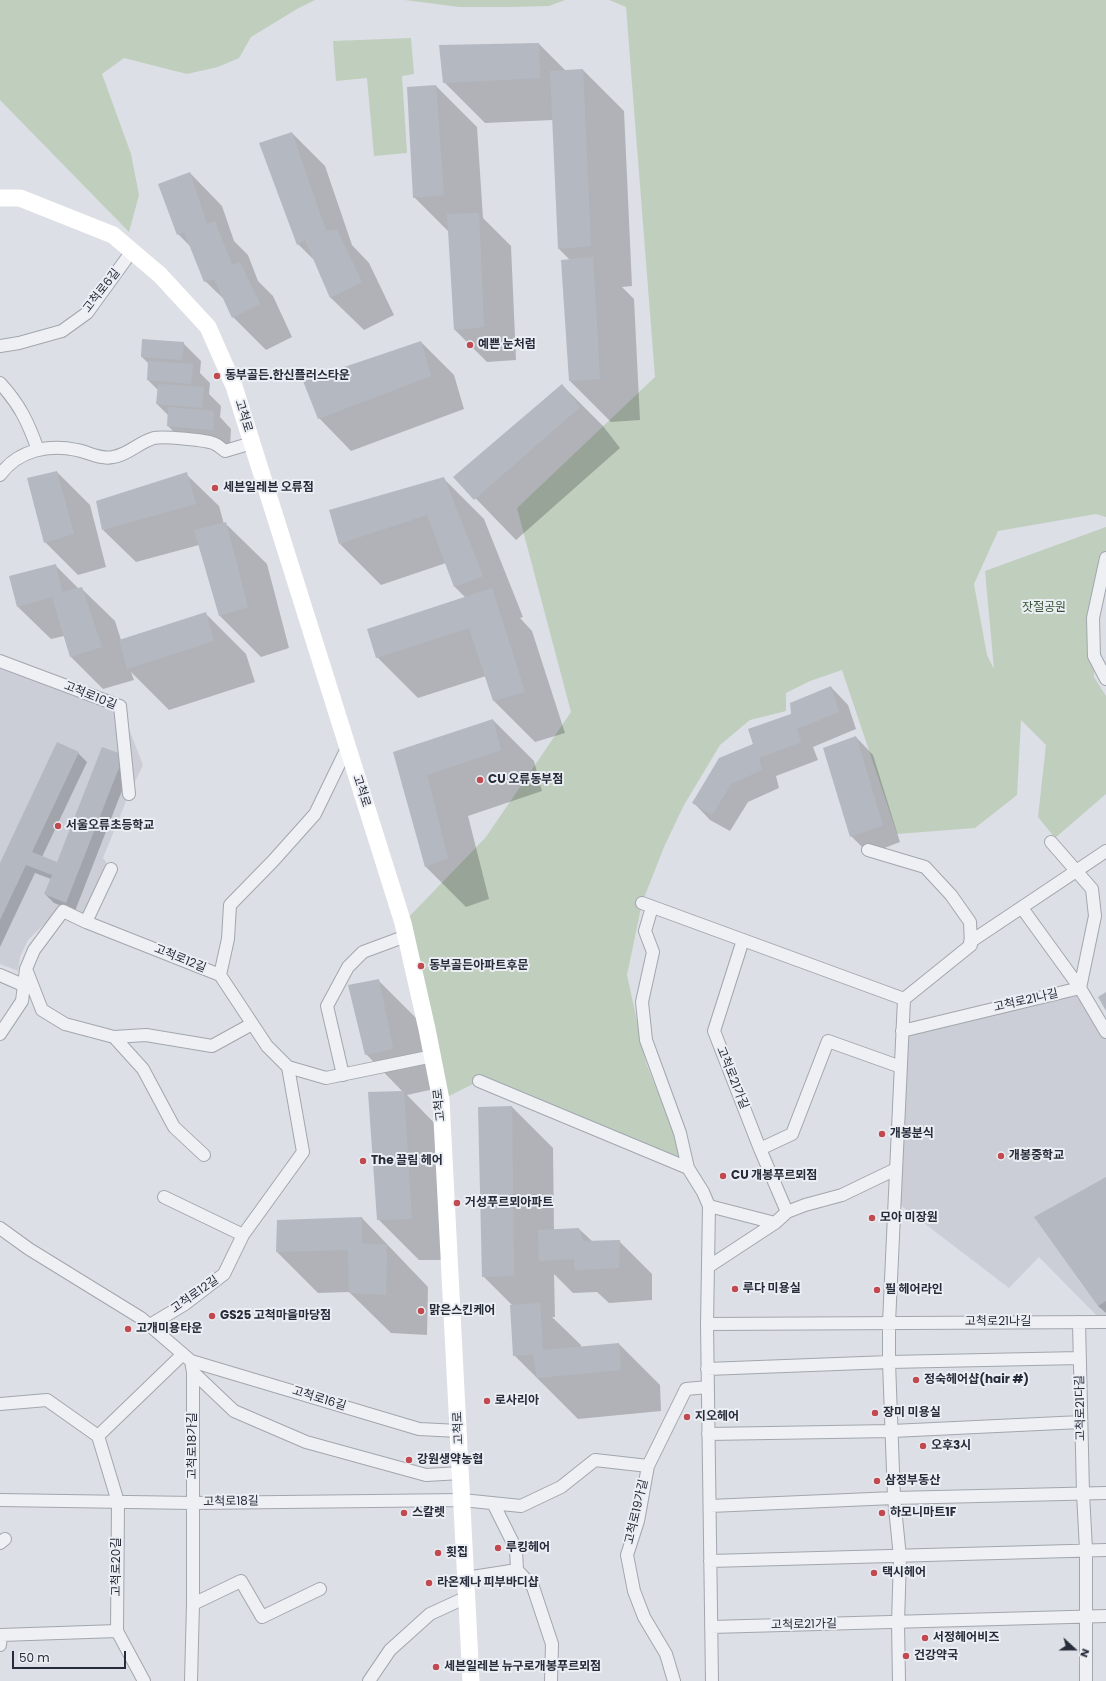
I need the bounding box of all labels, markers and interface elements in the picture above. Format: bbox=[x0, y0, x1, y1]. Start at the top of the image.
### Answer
street label: 고척로6길 bbox=[80, 266, 124, 316]
place label: 예쁜 눈처럼 bbox=[478, 338, 536, 352]
marker: 예쁜 눈처럼 bbox=[465, 340, 475, 350]
place label: 동부골든.한신플러스타운 bbox=[225, 369, 350, 383]
marker: 동부골든.한신플러스타운 bbox=[212, 371, 222, 381]
street label: 고척로 bbox=[231, 398, 255, 434]
place label: 세븐일레븐 오류점 bbox=[223, 481, 314, 495]
marker: 세븐일레븐 오류점 bbox=[210, 483, 220, 493]
park label: 잣절공원 bbox=[1022, 601, 1066, 615]
street label: 고척로10길 bbox=[62, 679, 118, 713]
street label: 고척로 bbox=[349, 773, 373, 809]
place label: CU 오류동부점 bbox=[488, 773, 563, 787]
marker: CU 오류동부점 bbox=[475, 775, 485, 785]
place label: 서울오류초등학교 bbox=[66, 819, 154, 833]
marker: 서울오류초등학교 bbox=[53, 821, 63, 831]
street label: 고척로12길 bbox=[152, 942, 208, 976]
place label: 동부골든아파트후문 bbox=[429, 959, 528, 973]
marker: 동부골든아파트후문 bbox=[416, 961, 426, 971]
street label: 고척로21나길 bbox=[992, 987, 1060, 1015]
street label: 고척로21가길 bbox=[713, 1045, 751, 1111]
street label: 고척로 bbox=[431, 1088, 449, 1122]
place label: 개봉분식 bbox=[890, 1127, 934, 1141]
marker: 개봉분식 bbox=[877, 1129, 887, 1139]
place label: 개봉중학교 bbox=[1009, 1149, 1064, 1163]
marker: 개봉중학교 bbox=[996, 1151, 1006, 1161]
place label: The 끌림 헤어 bbox=[371, 1154, 443, 1168]
marker: The 끌림 헤어 bbox=[358, 1156, 368, 1166]
place label: CU 개봉푸르뫼점 bbox=[731, 1169, 817, 1183]
marker: CU 개봉푸르뫼점 bbox=[718, 1171, 728, 1181]
place label: 거성푸르뫼아파트 bbox=[465, 1196, 553, 1210]
marker: 거성푸르뫼아파트 bbox=[452, 1198, 462, 1208]
place label: 모아 미장원 bbox=[880, 1211, 938, 1225]
marker: 모아 미장원 bbox=[867, 1213, 877, 1223]
street label: 고척로12길 bbox=[168, 1273, 222, 1317]
place label: 루다 미용실 bbox=[743, 1282, 801, 1296]
place label: 필 헤어라인 bbox=[885, 1283, 943, 1297]
marker: 루다 미용실 bbox=[730, 1284, 740, 1294]
marker: 필 헤어라인 bbox=[872, 1285, 882, 1295]
place label: 맑은스킨케어 bbox=[429, 1304, 495, 1318]
marker: 맑은스킨케어 bbox=[416, 1306, 426, 1316]
place label: GS25 고척마을마당점 bbox=[220, 1309, 331, 1323]
marker: GS25 고척마을마당점 bbox=[207, 1311, 217, 1321]
street label: 고척로21나길 bbox=[965, 1315, 1031, 1329]
place label: 고개미용타운 bbox=[136, 1322, 202, 1336]
marker: 고개미용타운 bbox=[123, 1324, 133, 1334]
place label: 정숙헤어샵(hair #) bbox=[924, 1373, 1029, 1387]
marker: 정숙헤어샵(hair #) bbox=[911, 1375, 921, 1385]
street label: 고척로21다길 bbox=[1073, 1375, 1089, 1441]
street label: 고척로16길 bbox=[290, 1384, 348, 1414]
place label: 로사리아 bbox=[495, 1394, 539, 1408]
marker: 로사리아 bbox=[482, 1396, 492, 1406]
place label: 장미 미용실 bbox=[883, 1406, 941, 1420]
marker: 장미 미용실 bbox=[870, 1408, 880, 1418]
place label: 지오헤어 bbox=[695, 1410, 739, 1424]
street label: 고척로 bbox=[451, 1411, 467, 1445]
marker: 지오헤어 bbox=[682, 1412, 692, 1422]
street label: 고척로18가길 bbox=[186, 1413, 200, 1479]
place label: 오후3시 bbox=[931, 1439, 971, 1453]
marker: 오후3시 bbox=[918, 1441, 928, 1451]
place label: 강원생약농협 bbox=[417, 1453, 483, 1467]
marker: 강원생약농협 bbox=[404, 1455, 414, 1465]
place label: 삼정부동산 bbox=[885, 1474, 940, 1488]
marker: 삼정부동산 bbox=[872, 1476, 882, 1486]
street label: 고척로19가길 bbox=[622, 1478, 652, 1546]
street label: 고척로18길 bbox=[203, 1494, 259, 1510]
place label: 스칼렛 bbox=[412, 1506, 445, 1520]
place label: 하모니마트1F bbox=[890, 1506, 956, 1520]
marker: 스칼렛 bbox=[399, 1508, 409, 1518]
marker: 하모니마트1F bbox=[877, 1508, 887, 1518]
street label: 고척로20길 bbox=[110, 1538, 124, 1596]
place label: 루킹헤어 bbox=[506, 1541, 550, 1555]
marker: 루킹헤어 bbox=[493, 1543, 503, 1553]
place label: 횟집 bbox=[446, 1546, 468, 1560]
marker: 횟집 bbox=[433, 1548, 443, 1558]
place label: 택시헤어 bbox=[882, 1566, 926, 1580]
marker: 택시헤어 bbox=[869, 1568, 879, 1578]
place label: 라온제나 피부바디샵 bbox=[437, 1576, 539, 1590]
marker: 라온제나 피부바디샵 bbox=[424, 1578, 434, 1588]
street label: 고척로21가길 bbox=[771, 1617, 837, 1633]
north arrow bbox=[1054, 1629, 1094, 1669]
place label: 서정헤어비즈 bbox=[933, 1631, 999, 1645]
marker: 서정헤어비즈 bbox=[920, 1633, 930, 1643]
scale bar bbox=[14, 1643, 128, 1669]
text: N bbox=[1076, 1647, 1094, 1660]
text: 50 m bbox=[19, 1649, 50, 1666]
place label: 건강약국 bbox=[914, 1649, 958, 1663]
marker: 건강약국 bbox=[901, 1651, 911, 1661]
place label: 세븐일레븐 뉴구로개봉푸르뫼점 bbox=[444, 1660, 601, 1674]
marker: 세븐일레븐 뉴구로개봉푸르뫼점 bbox=[431, 1662, 441, 1672]

